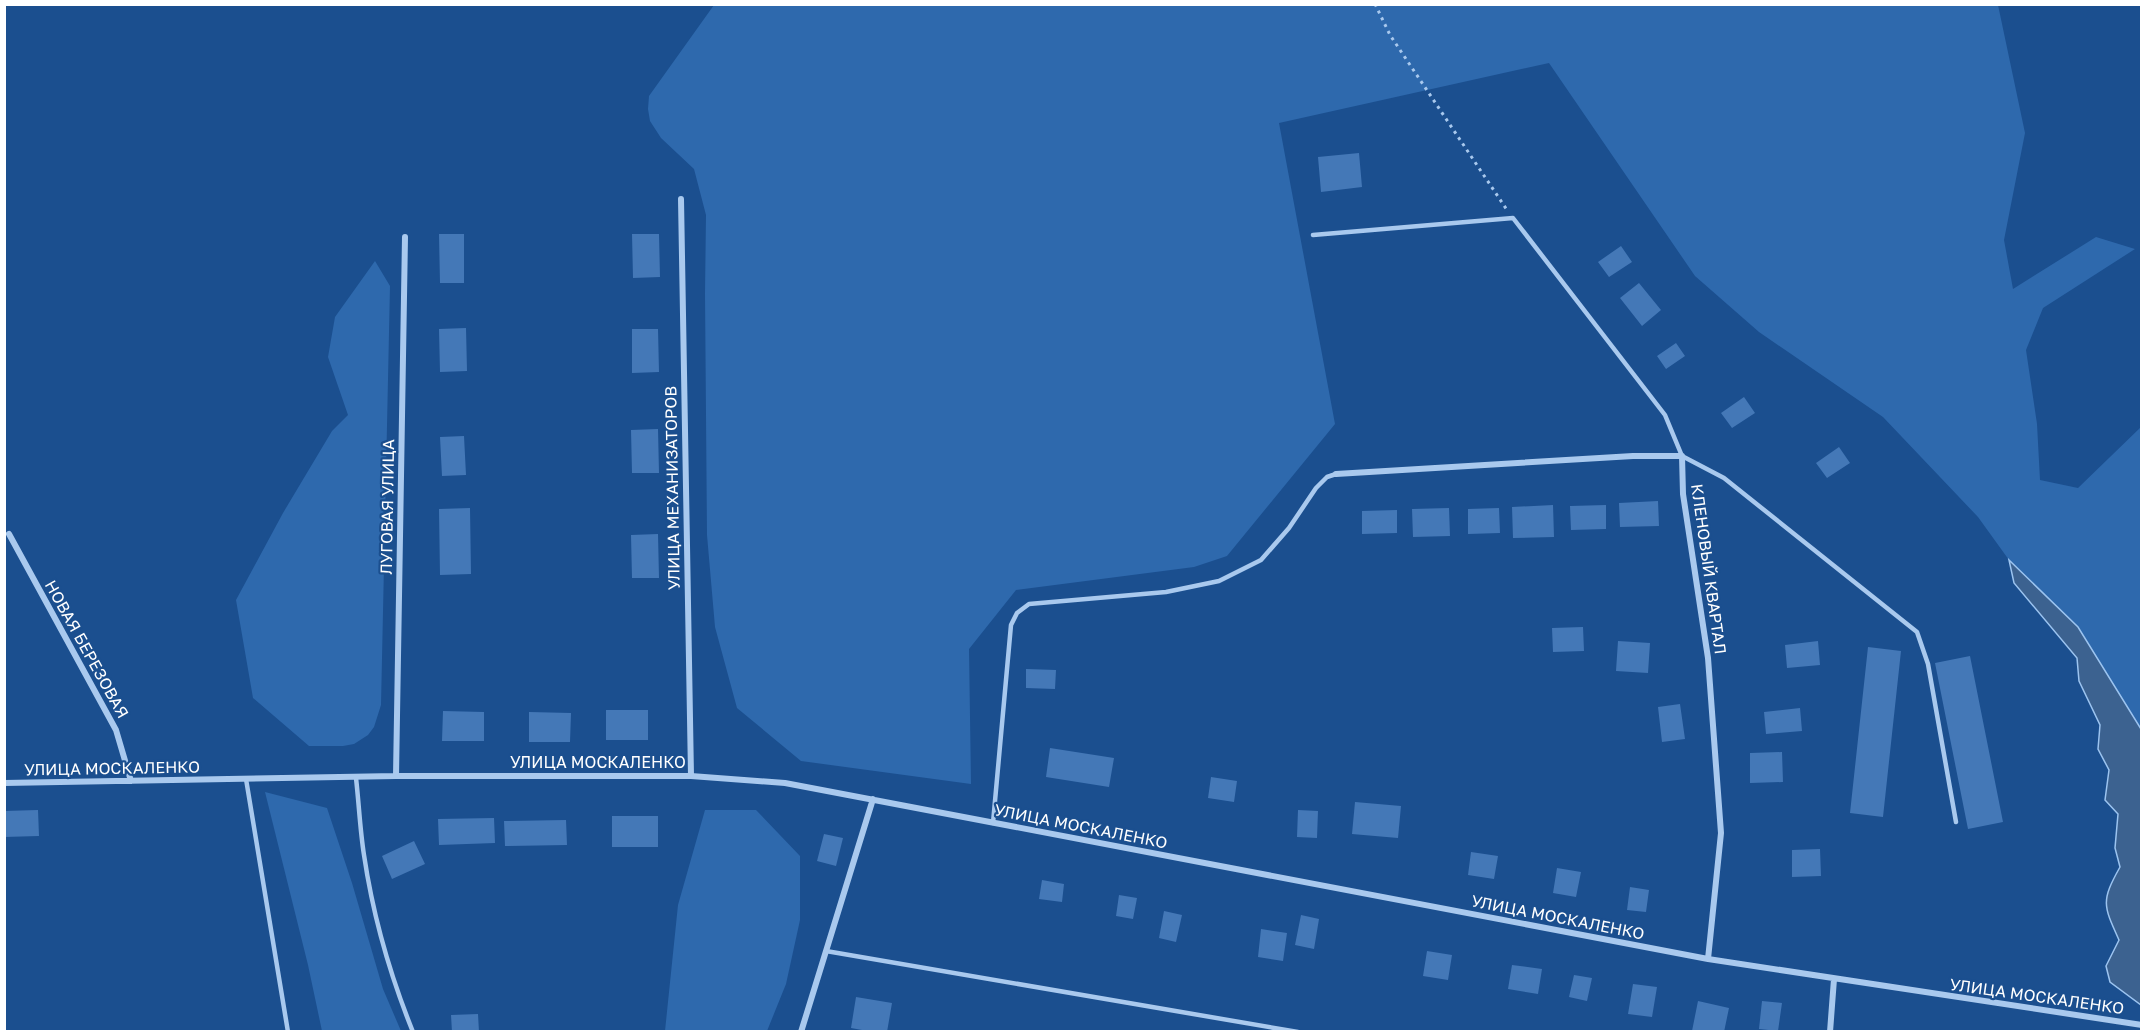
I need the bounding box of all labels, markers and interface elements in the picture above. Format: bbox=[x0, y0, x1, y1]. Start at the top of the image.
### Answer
street label: УЛИЦА МЕХАНИЗАТОРОВ bbox=[660, 386, 684, 590]
street label: ЛУГОВАЯ УЛИЦА bbox=[376, 439, 398, 575]
street label: КЛЕНОВЫЙ КВАРТАЛ bbox=[1687, 483, 1731, 655]
street label: НОВАЯ БЕРЕЗОВАЯ bbox=[41, 577, 133, 721]
street label: УЛИЦА МОСКАЛЕНКО bbox=[510, 752, 686, 772]
street label: УЛИЦА МОСКАЛЕНКО bbox=[24, 756, 200, 780]
street label: УЛИЦА МОСКАЛЕНКО bbox=[993, 799, 1169, 853]
street label: УЛИЦА МОСКАЛЕНКО bbox=[1470, 890, 1646, 944]
street label: УЛИЦА МОСКАЛЕНКО bbox=[1949, 974, 2125, 1018]

